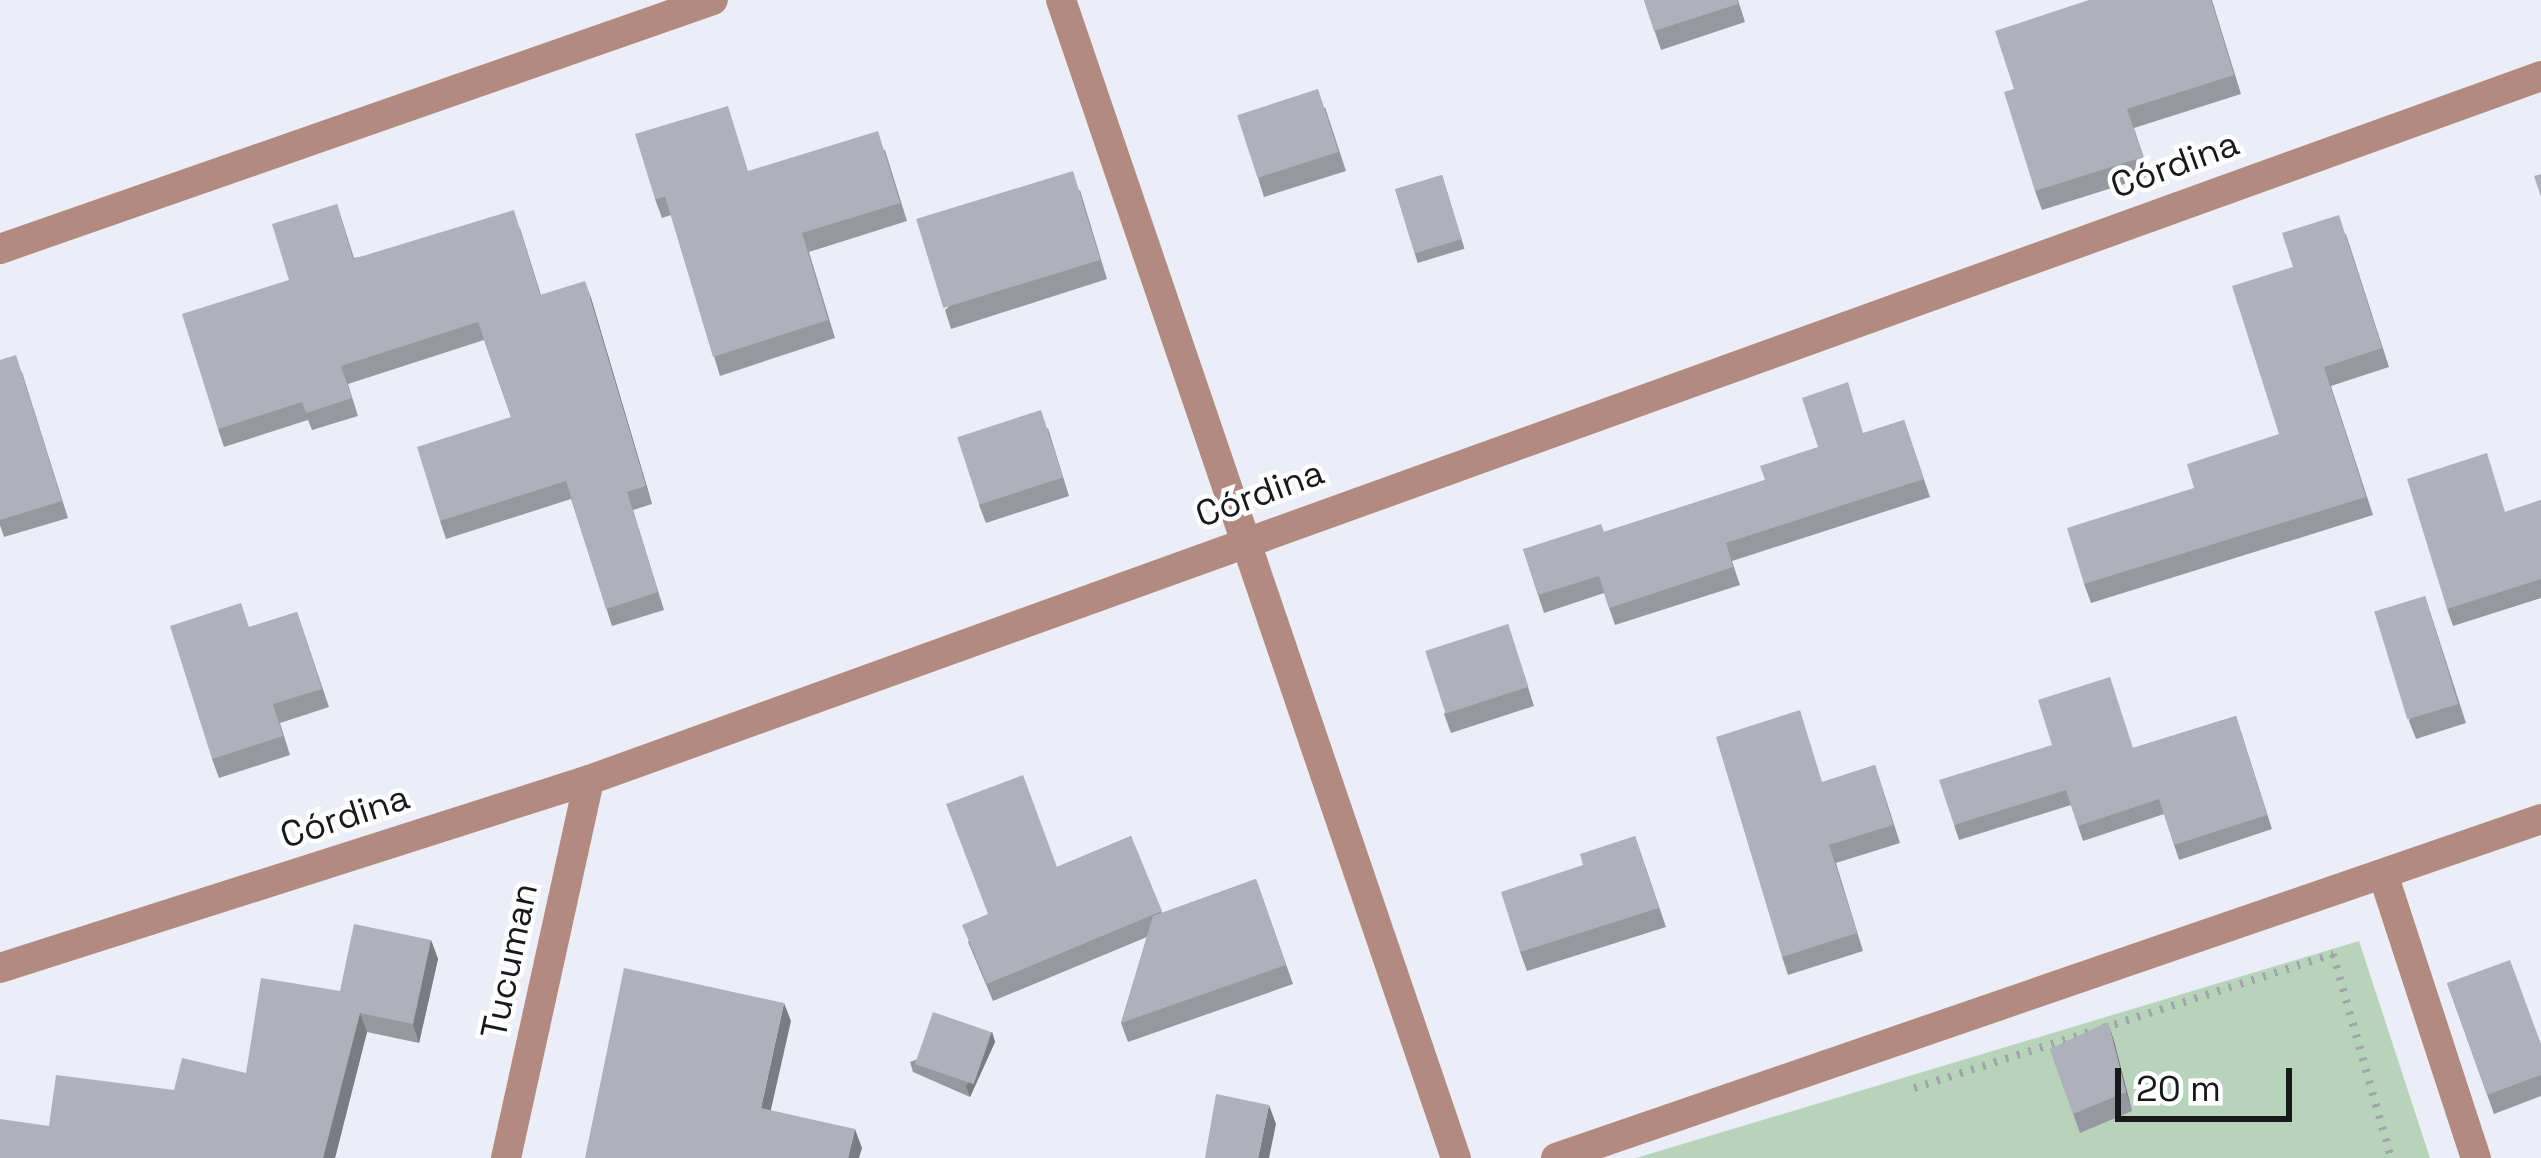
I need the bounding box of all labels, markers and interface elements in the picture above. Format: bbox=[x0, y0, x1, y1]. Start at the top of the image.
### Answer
street label: Córdina bbox=[2105, 122, 2245, 208]
street label: Córdina bbox=[1190, 451, 1330, 537]
street label: Córdina bbox=[275, 776, 415, 858]
street label: Tucuman bbox=[472, 879, 548, 1043]
scale bar bbox=[2121, 1044, 2298, 1118]
text: 20 m bbox=[2136, 1066, 2221, 1112]

